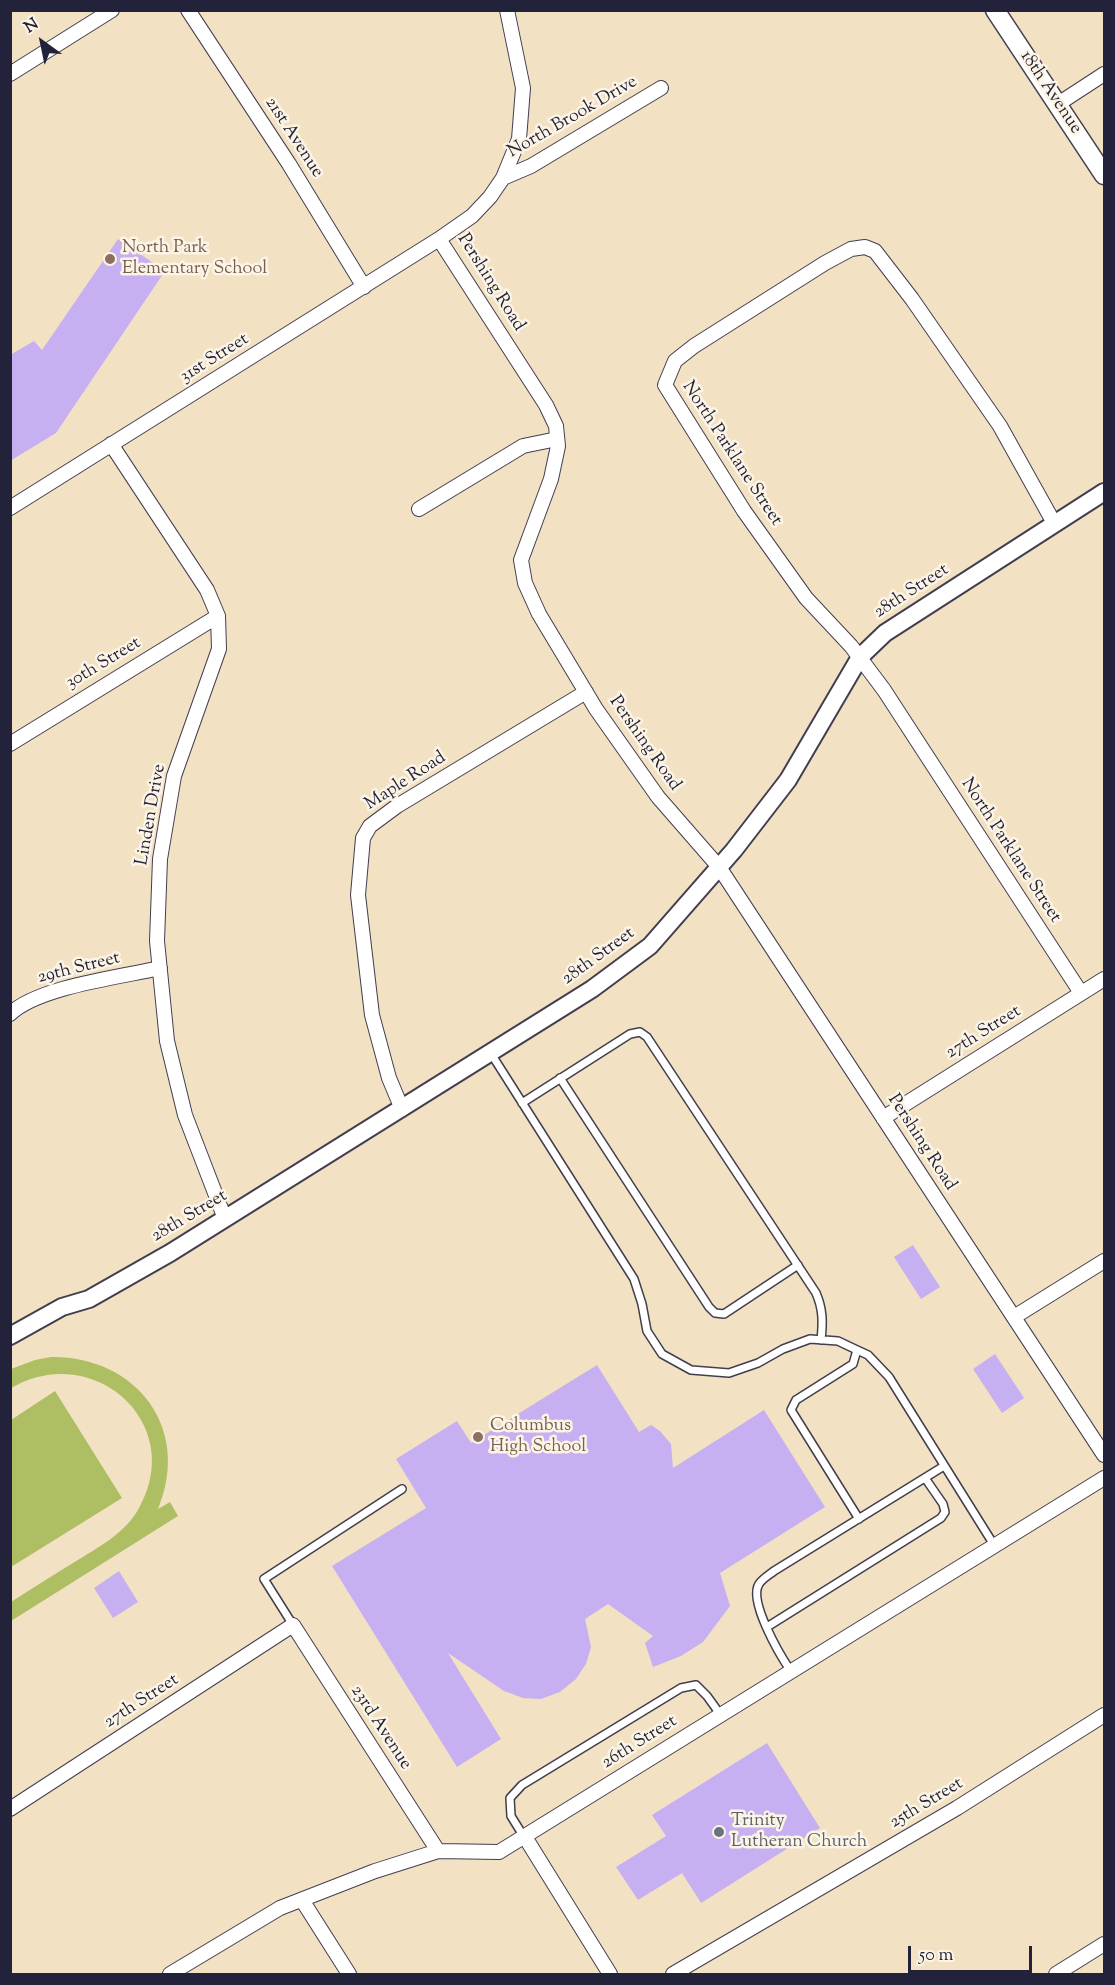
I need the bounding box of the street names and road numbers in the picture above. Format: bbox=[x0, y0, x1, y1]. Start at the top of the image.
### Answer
street label: 18th Avenue bbox=[1014, 47, 1086, 139]
street label: North Brook Drive bbox=[504, 72, 642, 164]
street label: 21st Avenue bbox=[259, 94, 327, 182]
street label: Pershing Road bbox=[451, 230, 529, 336]
street label: 31st Street bbox=[177, 329, 253, 389]
street label: North Parklane Street bbox=[676, 378, 786, 530]
street label: 28th Street bbox=[871, 560, 953, 624]
street label: 30th Street bbox=[63, 633, 145, 695]
street label: Pershing Road bbox=[603, 692, 685, 796]
street label: Maple Road bbox=[362, 748, 450, 816]
street label: Linden Drive bbox=[132, 763, 172, 867]
street label: North Parklane Street bbox=[955, 775, 1065, 927]
street label: 28th Street bbox=[558, 923, 640, 991]
street label: 29th Street bbox=[36, 948, 122, 990]
street label: 27th Street bbox=[942, 1001, 1026, 1065]
street label: Pershing Road bbox=[882, 1091, 960, 1195]
street label: 28th Street bbox=[148, 1186, 232, 1248]
street label: 27th Street bbox=[101, 1670, 183, 1734]
street label: 23rd Avenue bbox=[345, 1682, 415, 1774]
street label: 26th Street bbox=[599, 1712, 681, 1774]
street label: 25th Street bbox=[886, 1774, 968, 1834]

